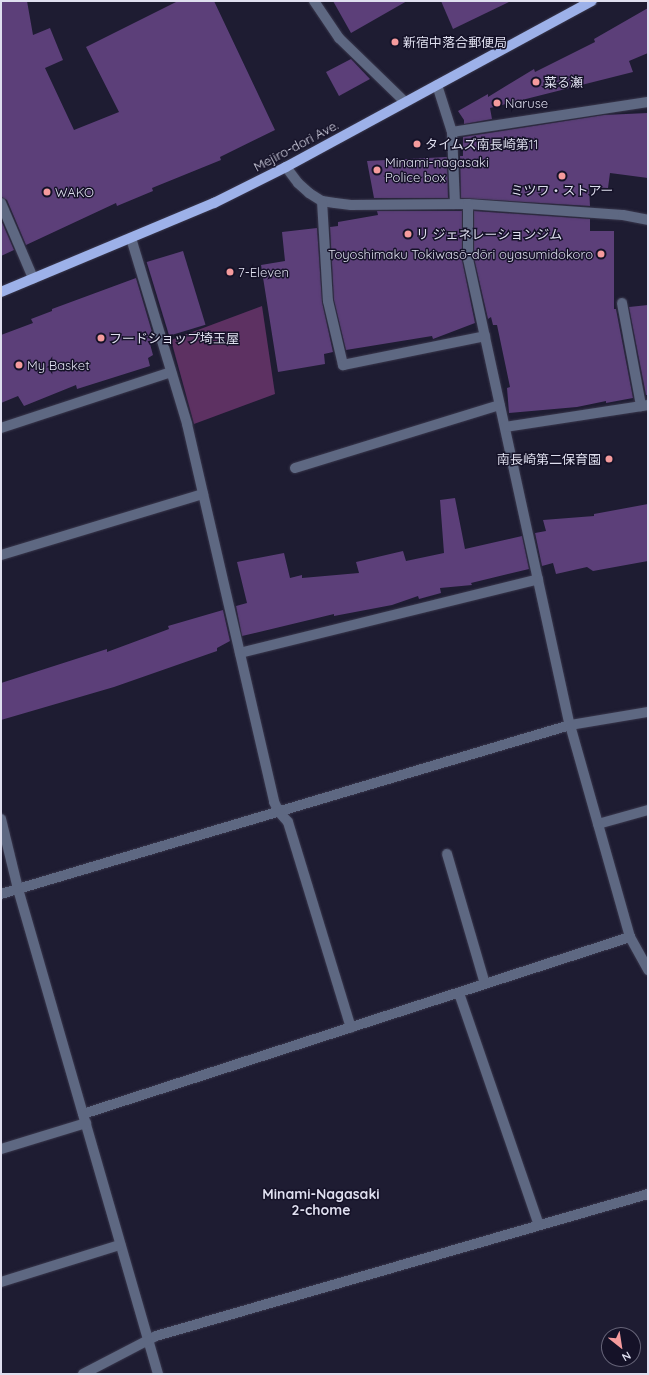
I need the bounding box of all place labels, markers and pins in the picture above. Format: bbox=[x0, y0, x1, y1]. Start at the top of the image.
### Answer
place label: 新宿中落合郵便局 bbox=[403, 34, 507, 50]
marker: 新宿中落合郵便局 bbox=[390, 37, 400, 47]
place label: 菜る瀬 bbox=[544, 74, 583, 90]
marker: 菜る瀬 bbox=[531, 77, 541, 87]
place label: Naruse bbox=[505, 95, 548, 111]
marker: Naruse bbox=[492, 98, 502, 108]
place label: タイムズ南長崎第11 bbox=[425, 136, 539, 152]
marker: タイムズ南長崎第11 bbox=[412, 139, 422, 149]
place label: Minami-nagasaki Police box bbox=[385, 155, 489, 186]
marker: Minami-nagasaki Police box bbox=[372, 165, 382, 175]
marker: ミツワ・ストアー bbox=[557, 171, 567, 181]
place label: ミツワ・ストアー bbox=[510, 182, 614, 198]
place label: WAKO bbox=[55, 184, 94, 200]
marker: WAKO bbox=[42, 187, 52, 197]
place label: リ ジェネレーションジム bbox=[416, 226, 563, 242]
marker: リ ジェネレーションジム bbox=[403, 229, 413, 239]
place label: Toyoshimaku Tokiwasō-dōri oyasumidokoro bbox=[328, 246, 593, 262]
marker: Toyoshimaku Tokiwasō-dōri oyasumidokoro bbox=[596, 249, 606, 259]
place label: 7-Eleven bbox=[238, 264, 289, 280]
marker: 7-Eleven bbox=[225, 267, 235, 277]
place label: フードショップ埼玉屋 bbox=[109, 330, 239, 346]
marker: フードショップ埼玉屋 bbox=[96, 333, 106, 343]
place label: My Basket bbox=[27, 357, 90, 373]
marker: My Basket bbox=[14, 360, 24, 370]
place label: 南長崎第二保育園 bbox=[497, 451, 601, 467]
marker: 南長崎第二保育園 bbox=[604, 454, 614, 464]

